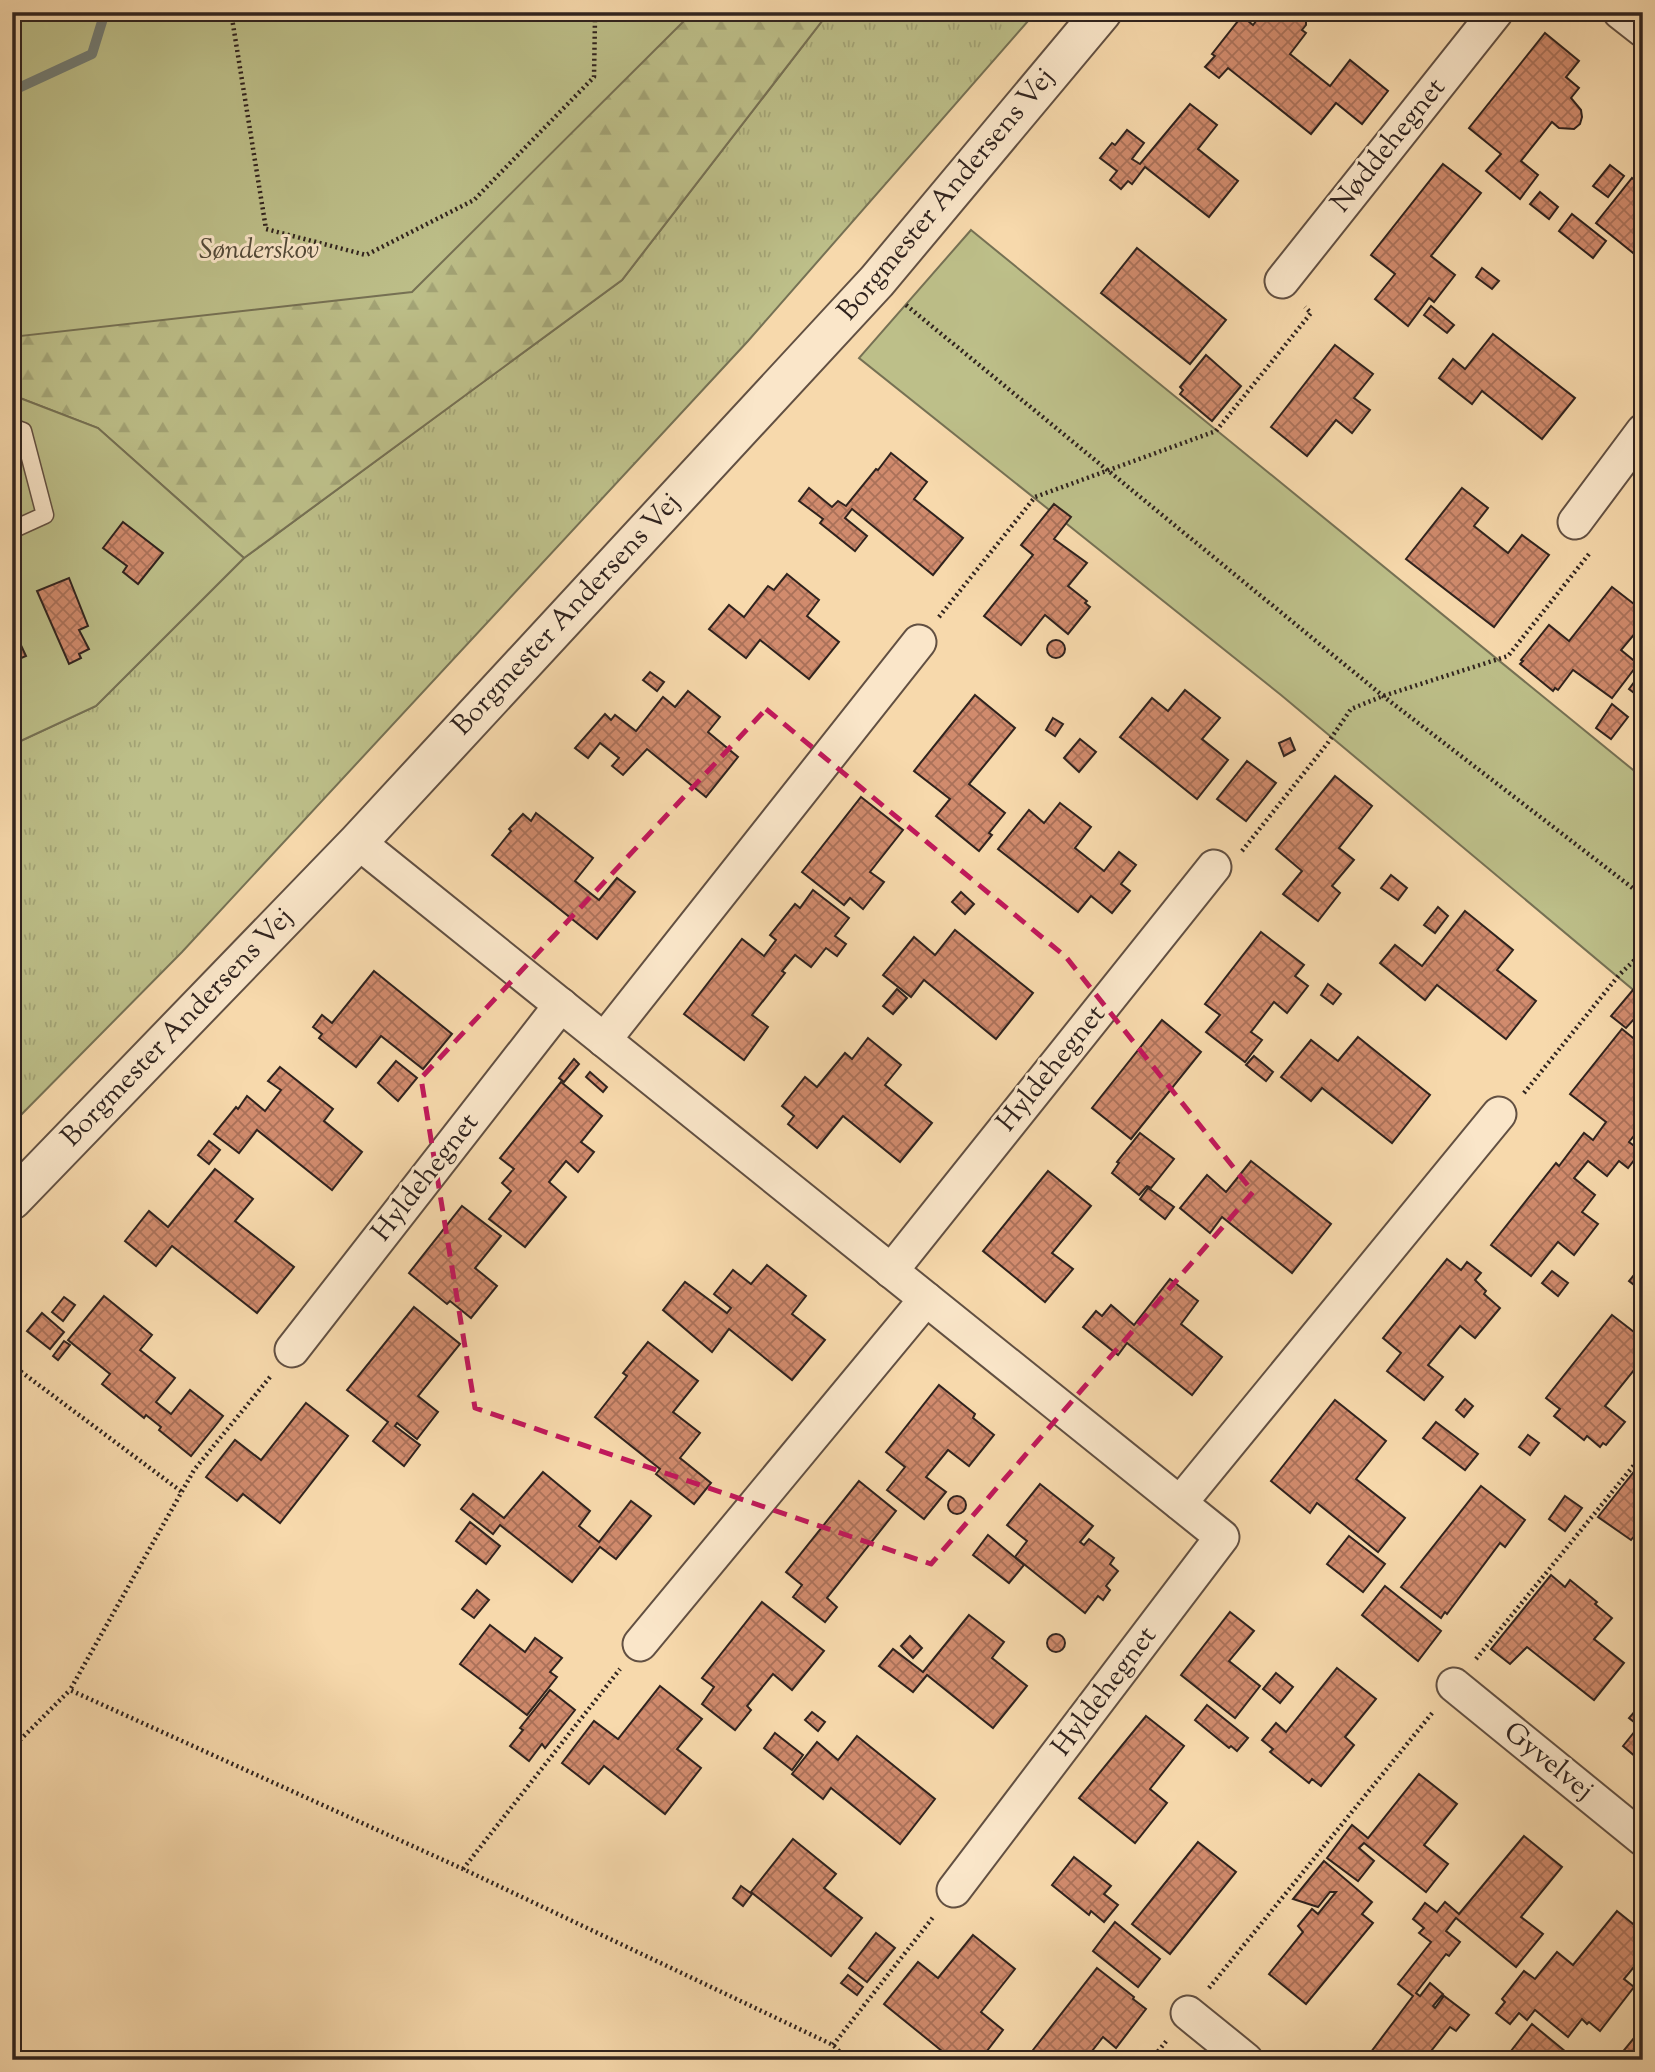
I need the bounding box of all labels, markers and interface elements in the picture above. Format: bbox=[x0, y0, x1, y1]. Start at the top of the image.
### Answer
street label: Borgmester Andersens Vej bbox=[829, 60, 1065, 330]
street label: Nøddehegnet bbox=[1322, 70, 1456, 222]
park label: Sønderskov bbox=[199, 231, 319, 271]
street label: Borgmester Andersens Vej bbox=[443, 485, 691, 745]
street label: Borgmester Andersens Vej bbox=[53, 899, 303, 1157]
street label: Hyldehegnet bbox=[988, 996, 1116, 1141]
street label: Hyldehegnet bbox=[363, 1105, 489, 1251]
street label: Hyldehegnet bbox=[1043, 1618, 1167, 1765]
street label: Gyvelvej bbox=[1494, 1713, 1602, 1811]

